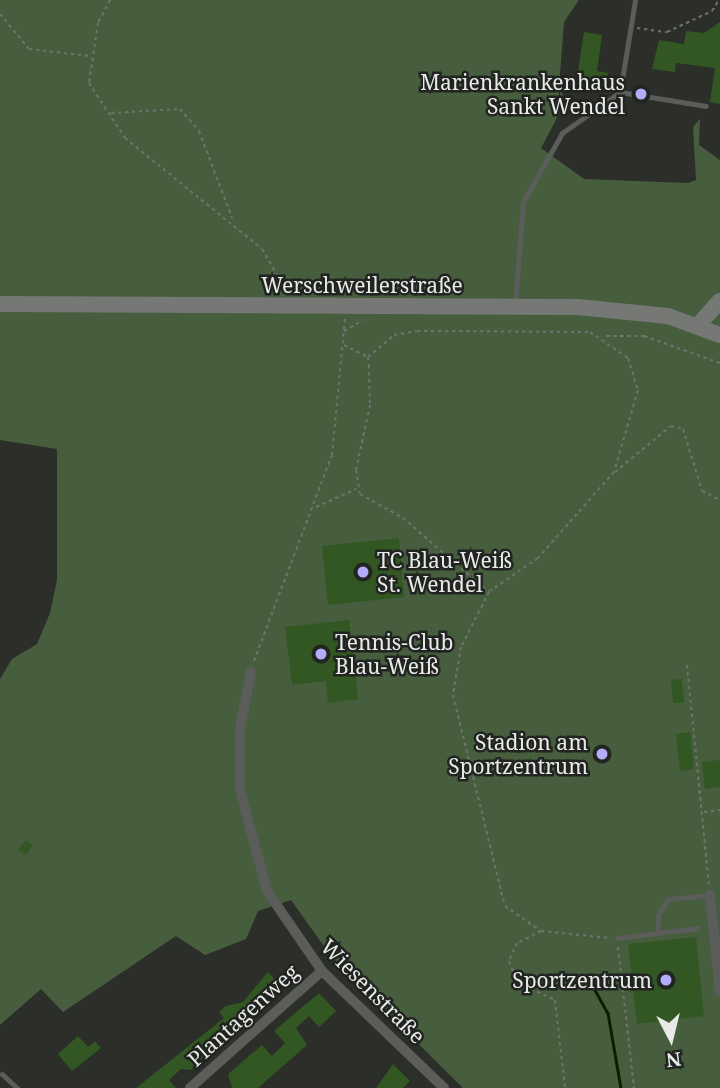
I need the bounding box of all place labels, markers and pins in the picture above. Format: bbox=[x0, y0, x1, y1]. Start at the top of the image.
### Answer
place label: Marienkrankenhaus Sankt Wendel bbox=[420, 69, 625, 119]
marker: Marienkrankenhaus Sankt Wendel bbox=[631, 84, 651, 104]
place label: TC Blau-Weiß St. Wendel bbox=[377, 547, 512, 597]
marker: TC Blau-Weiß St. Wendel bbox=[355, 564, 371, 580]
place label: Tennis-Club Blau-Weiß bbox=[335, 629, 453, 679]
marker: Tennis-Club Blau-Weiß bbox=[313, 646, 329, 662]
place label: Stadion am Sportzentrum bbox=[448, 729, 588, 779]
marker: Stadion am Sportzentrum bbox=[594, 746, 610, 762]
place label: Sportzentrum bbox=[512, 967, 652, 993]
marker: Sportzentrum bbox=[658, 972, 674, 988]

